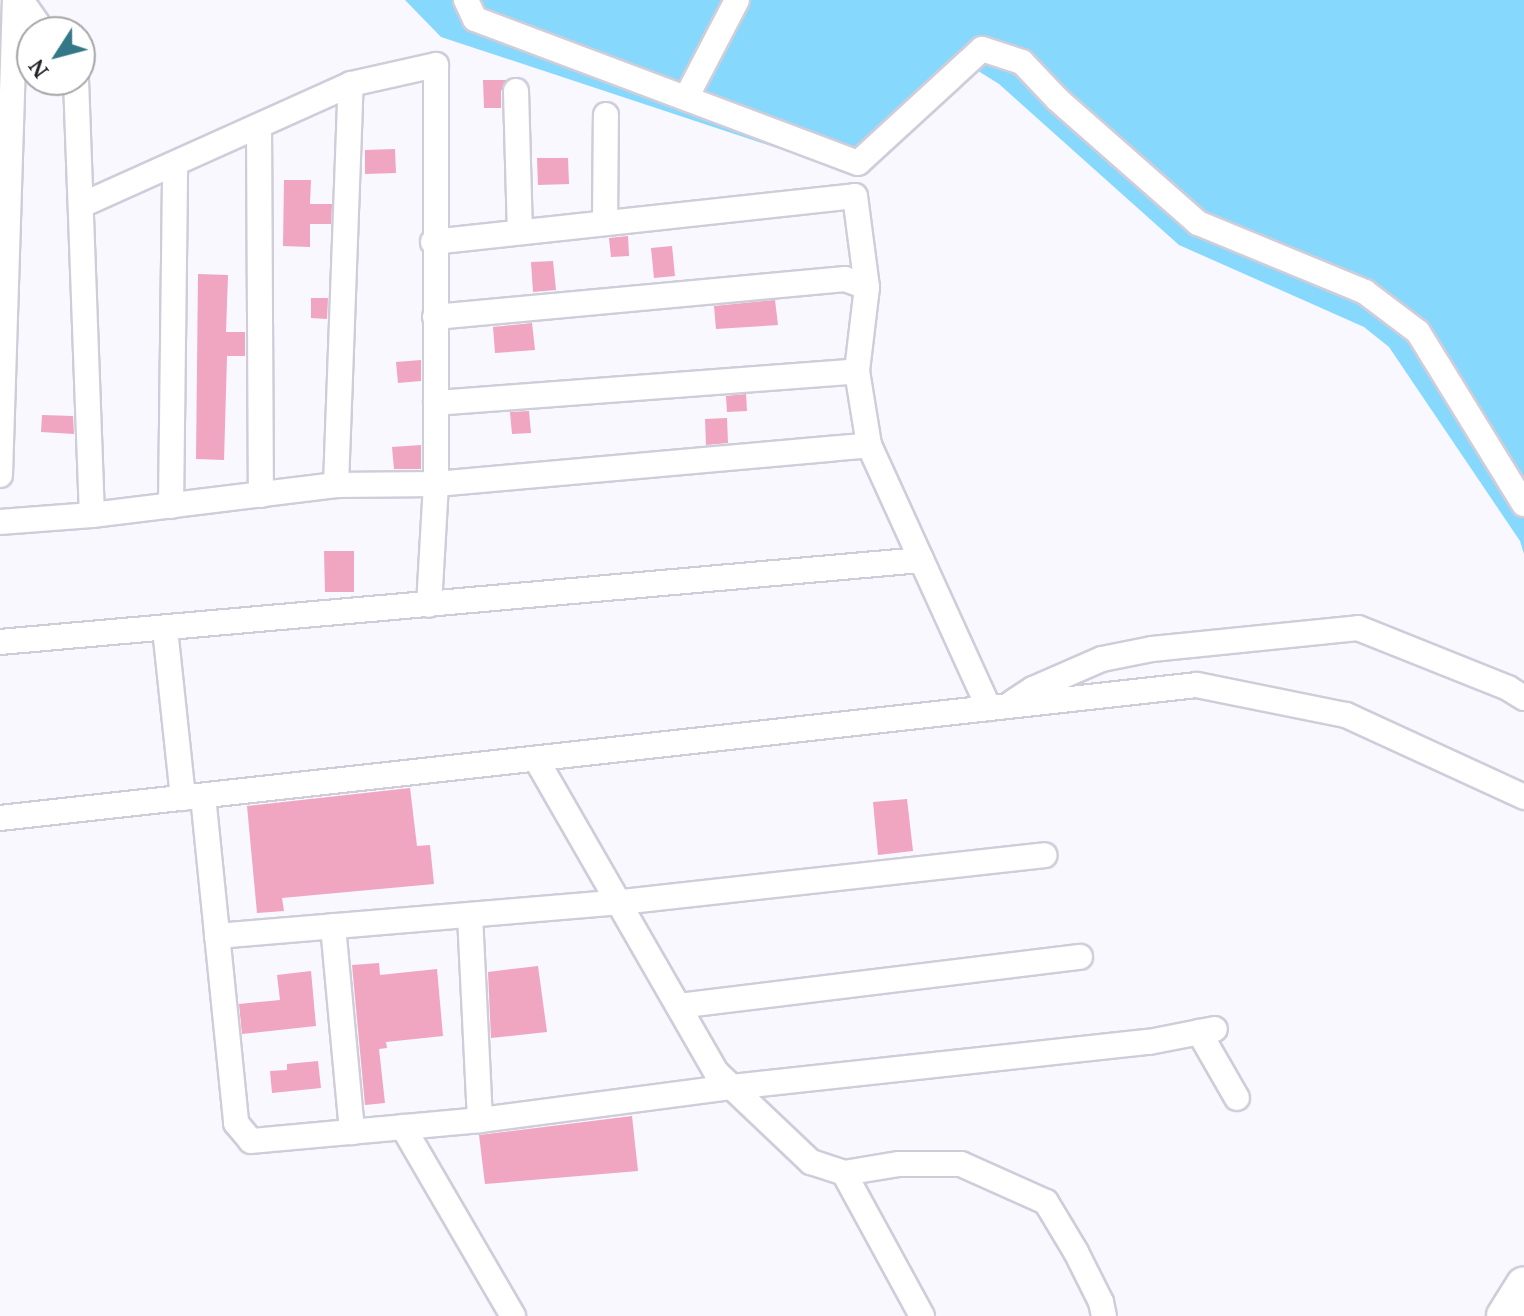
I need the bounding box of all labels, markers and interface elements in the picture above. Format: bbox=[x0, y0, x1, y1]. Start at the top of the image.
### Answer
north arrow bbox=[16, 16, 96, 96]
text: N bbox=[21, 54, 54, 84]

